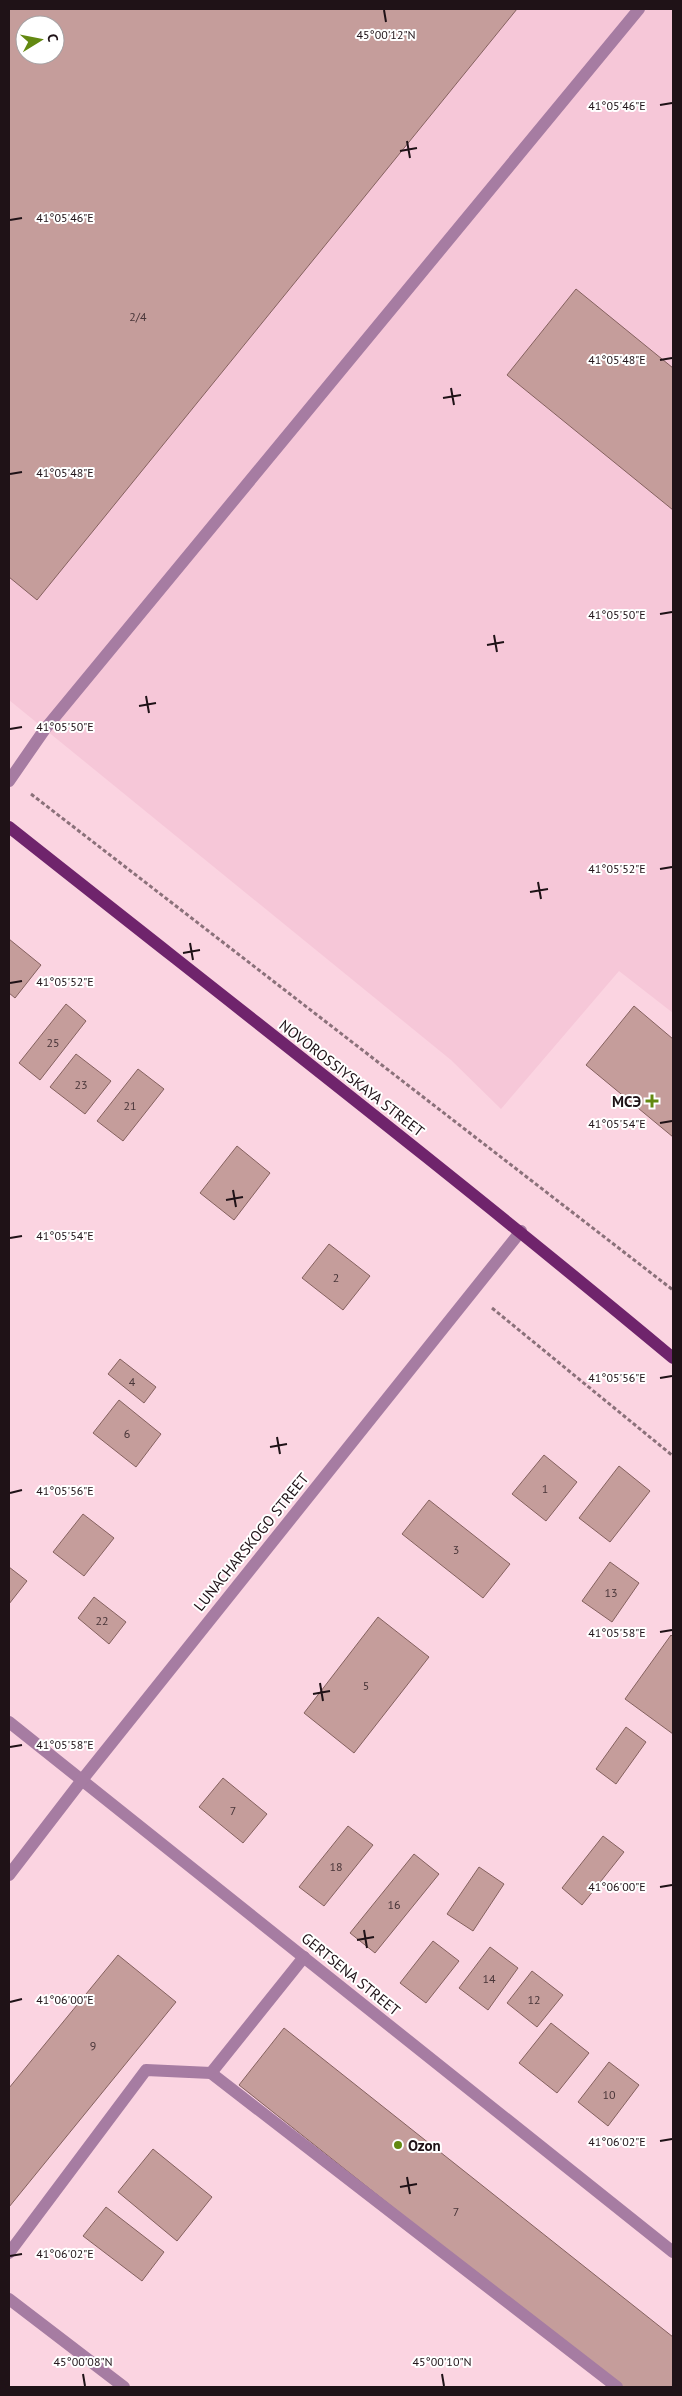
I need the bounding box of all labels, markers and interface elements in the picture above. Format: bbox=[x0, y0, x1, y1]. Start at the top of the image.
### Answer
north arrow bbox=[15, 15, 65, 65]
text: 45°00'12"N bbox=[356, 27, 416, 42]
text: С bbox=[43, 32, 62, 43]
text: 41°05'46"E bbox=[588, 98, 646, 113]
text: 41°05'46"E bbox=[36, 210, 94, 225]
house number: 2/4 bbox=[129, 309, 147, 324]
text: 41°05'48"E bbox=[588, 352, 646, 367]
text: 41°05'48"E bbox=[36, 465, 94, 480]
text: 41°05'50"E bbox=[588, 607, 646, 622]
text: 41°05'50"E bbox=[36, 719, 94, 734]
text: 41°05'52"E bbox=[588, 861, 646, 876]
text: 41°05'52"E bbox=[36, 974, 94, 989]
street label: NOVOROSSIYSKAYA STREET bbox=[276, 1015, 429, 1141]
house number: 25 bbox=[46, 1035, 60, 1050]
house number: 23 bbox=[74, 1077, 88, 1092]
place label: МСЭ bbox=[612, 1092, 641, 1111]
marker: МСЭ bbox=[645, 1094, 659, 1108]
house number: 21 bbox=[123, 1098, 137, 1113]
text: 41°05'54"E bbox=[588, 1116, 646, 1131]
text: 41°05'54"E bbox=[36, 1228, 94, 1243]
house number: 2 bbox=[333, 1270, 339, 1285]
text: 41°05'56"E bbox=[588, 1370, 646, 1385]
house number: 4 bbox=[129, 1374, 136, 1389]
house number: 6 bbox=[124, 1426, 130, 1441]
street label: LUNACHARSKOGO STREET bbox=[189, 1469, 313, 1615]
house number: 1 bbox=[542, 1481, 548, 1496]
text: 41°05'56"E bbox=[36, 1483, 94, 1498]
house number: 3 bbox=[453, 1542, 459, 1557]
house number: 13 bbox=[604, 1585, 618, 1600]
house number: 22 bbox=[95, 1613, 109, 1628]
text: 41°05'58"E bbox=[588, 1625, 646, 1640]
house number: 5 bbox=[363, 1678, 369, 1693]
text: 41°05'58"E bbox=[36, 1737, 94, 1752]
house number: 7 bbox=[230, 1803, 236, 1818]
house number: 18 bbox=[329, 1859, 343, 1874]
text: 41°06'00"E bbox=[588, 1879, 646, 1894]
house number: 16 bbox=[387, 1897, 401, 1912]
street label: GERTSENA STREET bbox=[298, 1928, 405, 2020]
house number: 14 bbox=[482, 1971, 496, 1986]
text: 41°06'00"E bbox=[36, 1992, 94, 2007]
house number: 12 bbox=[527, 1992, 541, 2007]
house number: 9 bbox=[90, 2038, 96, 2053]
house number: 10 bbox=[602, 2087, 616, 2102]
text: 41°06'02"E bbox=[588, 2134, 646, 2149]
place label: Ozon bbox=[408, 2136, 441, 2155]
marker: Ozon bbox=[392, 2139, 404, 2151]
house number: 7 bbox=[453, 2204, 459, 2219]
text: 41°06'02"E bbox=[36, 2246, 94, 2261]
text: 45°00'08"N bbox=[53, 2354, 113, 2369]
text: 45°00'10"N bbox=[412, 2354, 472, 2369]

